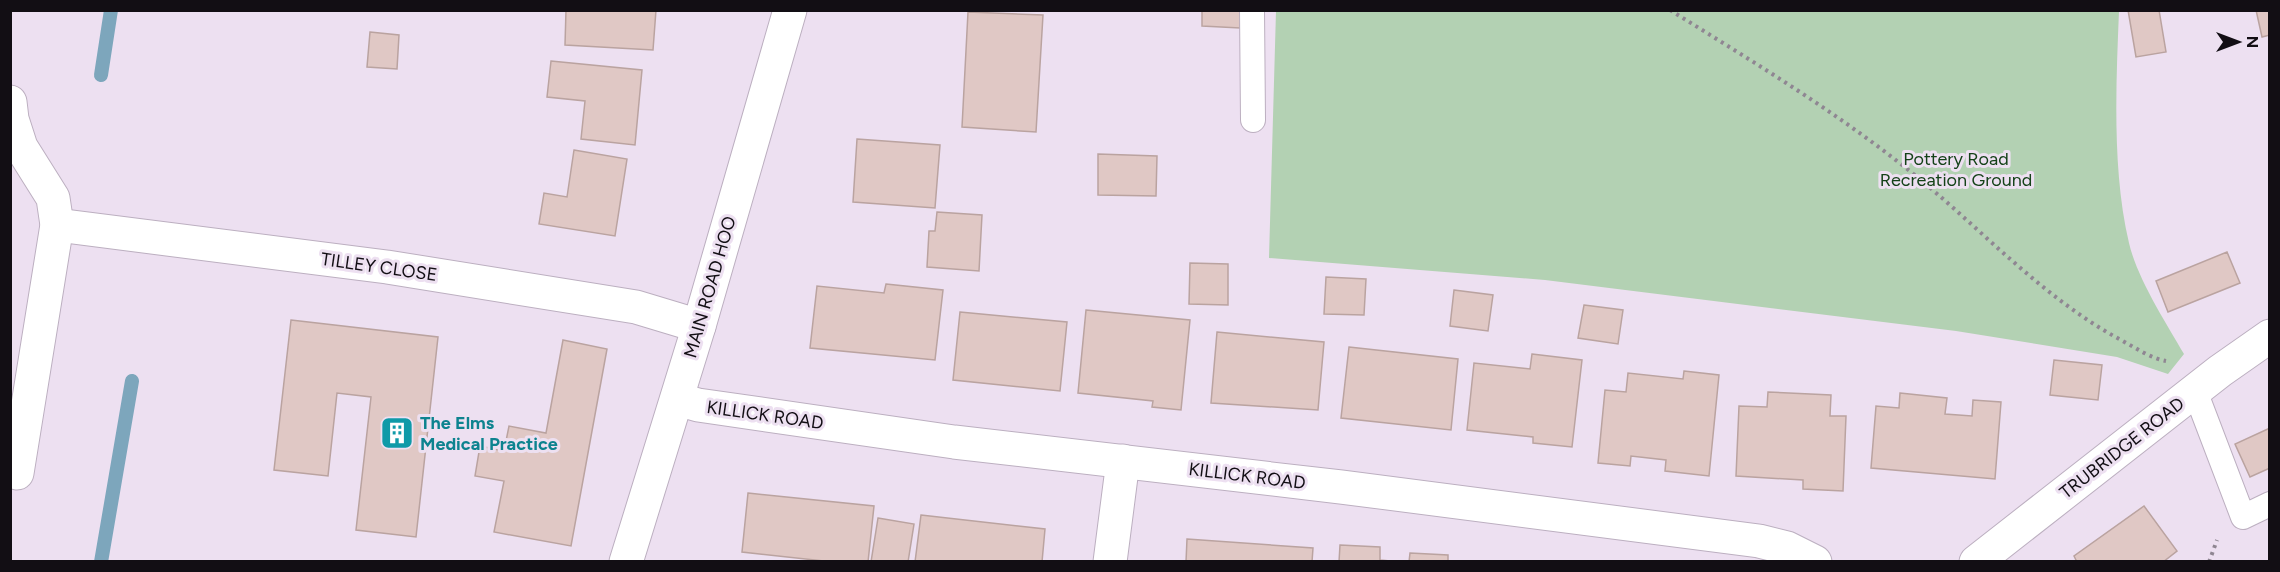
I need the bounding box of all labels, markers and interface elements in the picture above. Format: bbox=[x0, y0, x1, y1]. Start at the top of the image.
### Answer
north arrow bbox=[2208, 12, 2268, 72]
text: N bbox=[2243, 36, 2262, 48]
park label: Pottery Road Recreation Ground bbox=[1880, 148, 2032, 191]
street label: MAIN ROAD HOO bbox=[679, 214, 741, 360]
street label: TILLEY CLOSE bbox=[319, 248, 439, 286]
street label: TRUBRIDGE ROAD bbox=[2055, 393, 2189, 503]
street label: KILLICK ROAD bbox=[705, 396, 825, 434]
place label: The Elms Medical Practice bbox=[420, 412, 558, 455]
building icon: The Elms Medical Practice bbox=[379, 415, 415, 451]
street label: KILLICK ROAD bbox=[1187, 458, 1307, 494]

